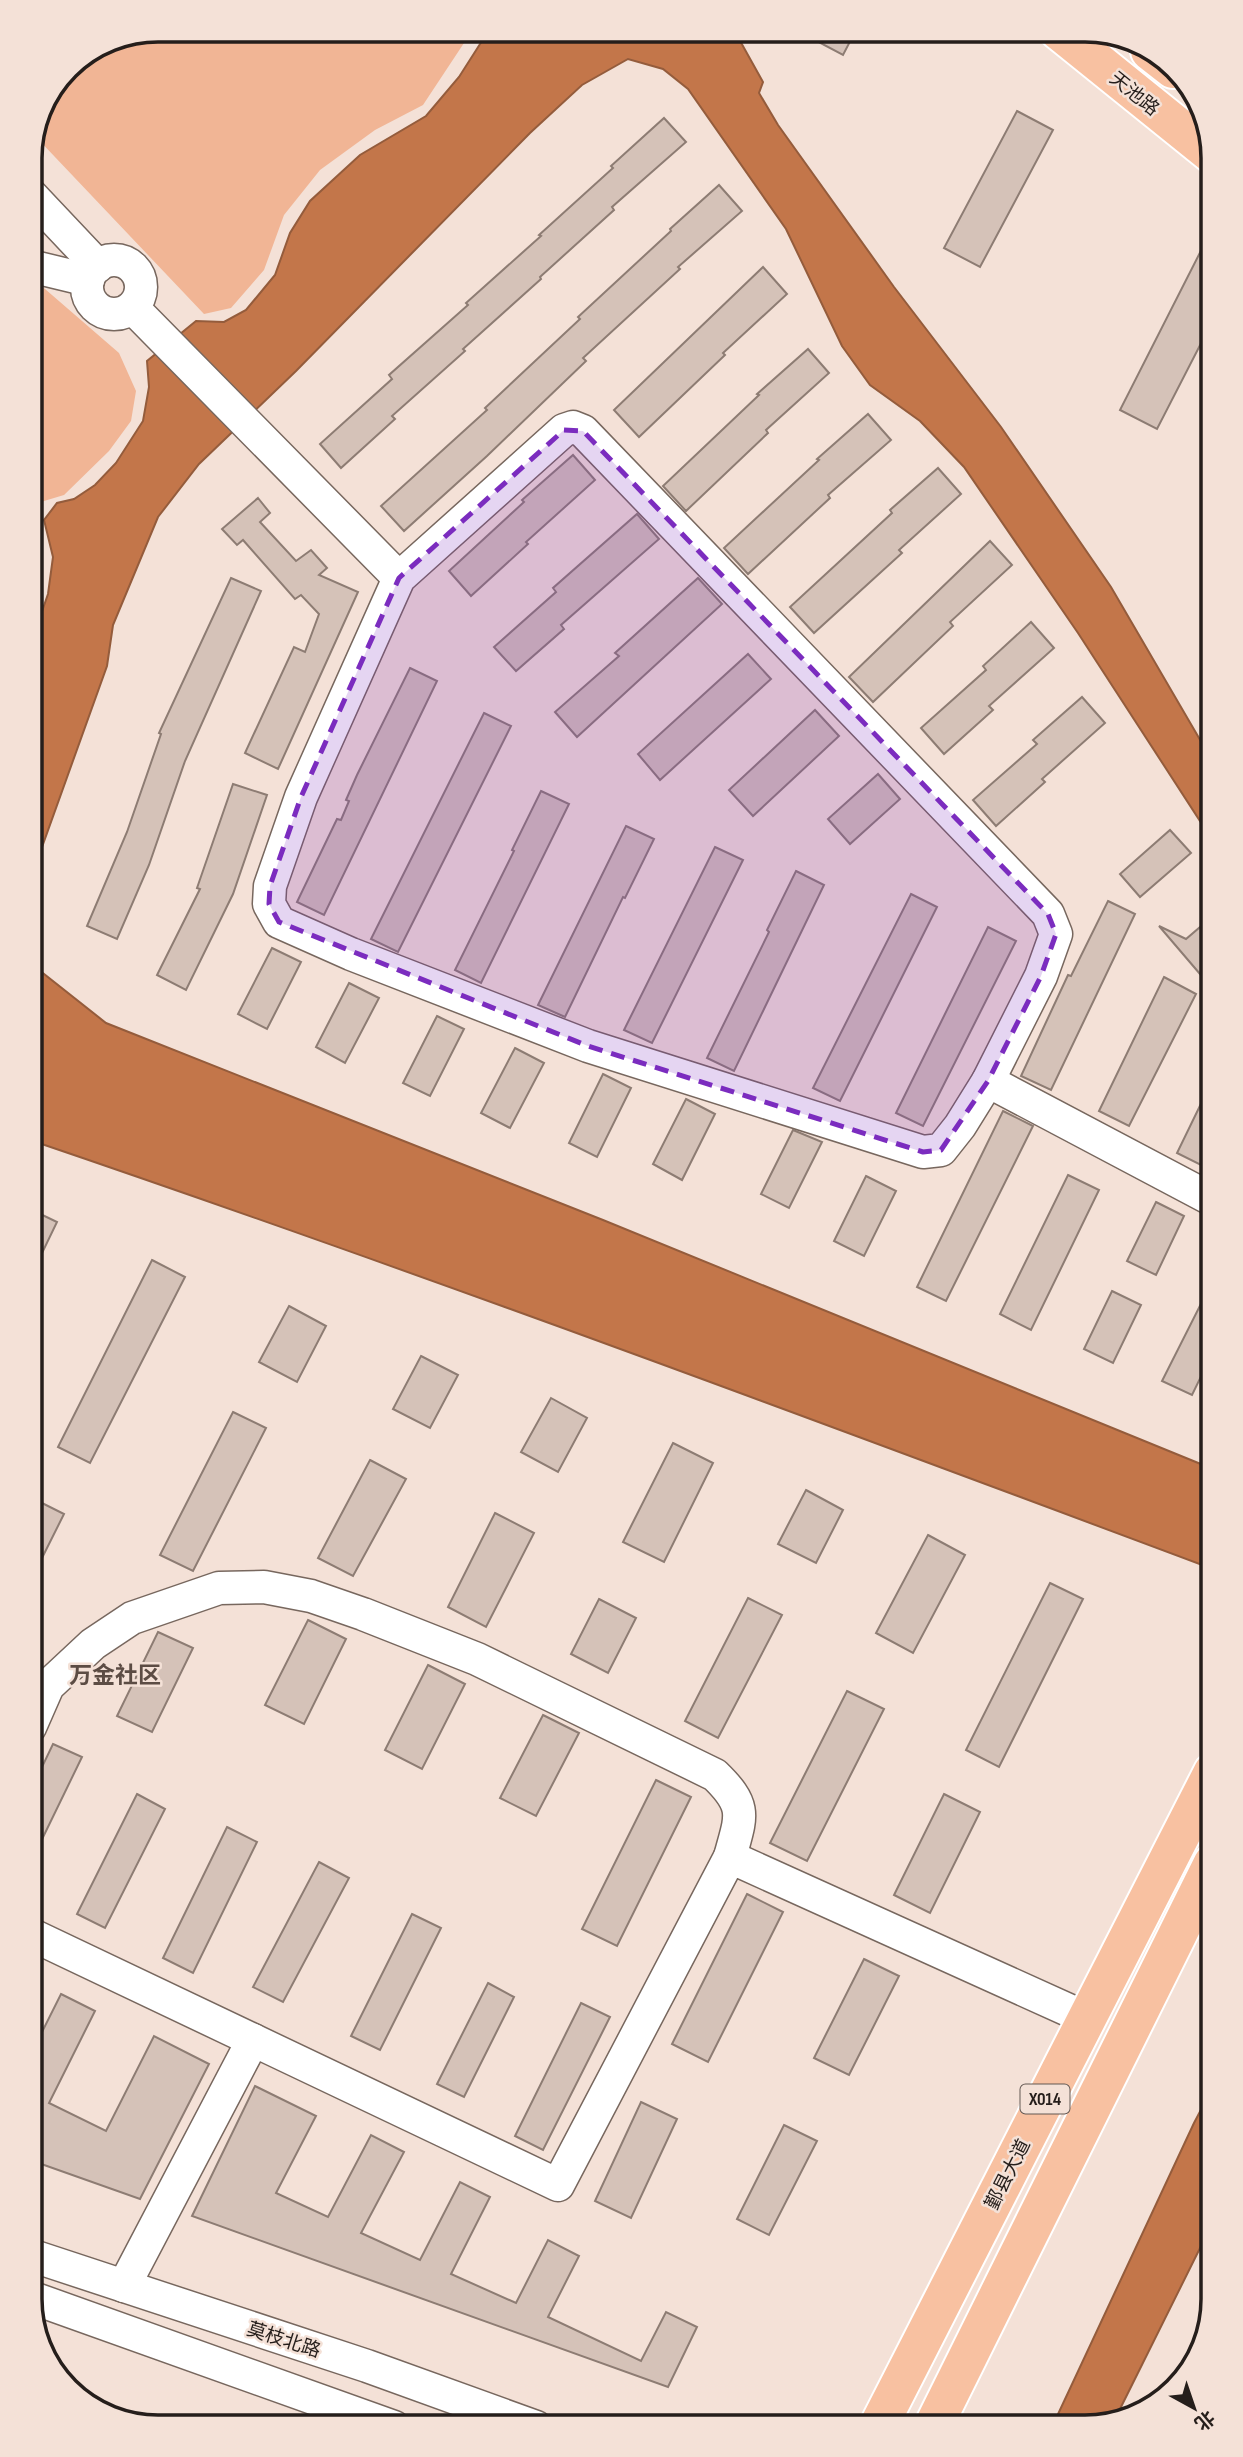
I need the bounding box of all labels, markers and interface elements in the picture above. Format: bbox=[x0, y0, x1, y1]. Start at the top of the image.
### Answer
street label: 天池路 bbox=[1105, 67, 1163, 121]
district label: 万金社区 bbox=[69, 1662, 161, 1690]
road number: X014 bbox=[1020, 2084, 1070, 2113]
street label: 鄞县大道 bbox=[981, 2136, 1036, 2214]
street label: 莫枝北路 bbox=[244, 2318, 323, 2363]
north arrow bbox=[1159, 2373, 1229, 2443]
text: 北 bbox=[1189, 2405, 1219, 2435]

